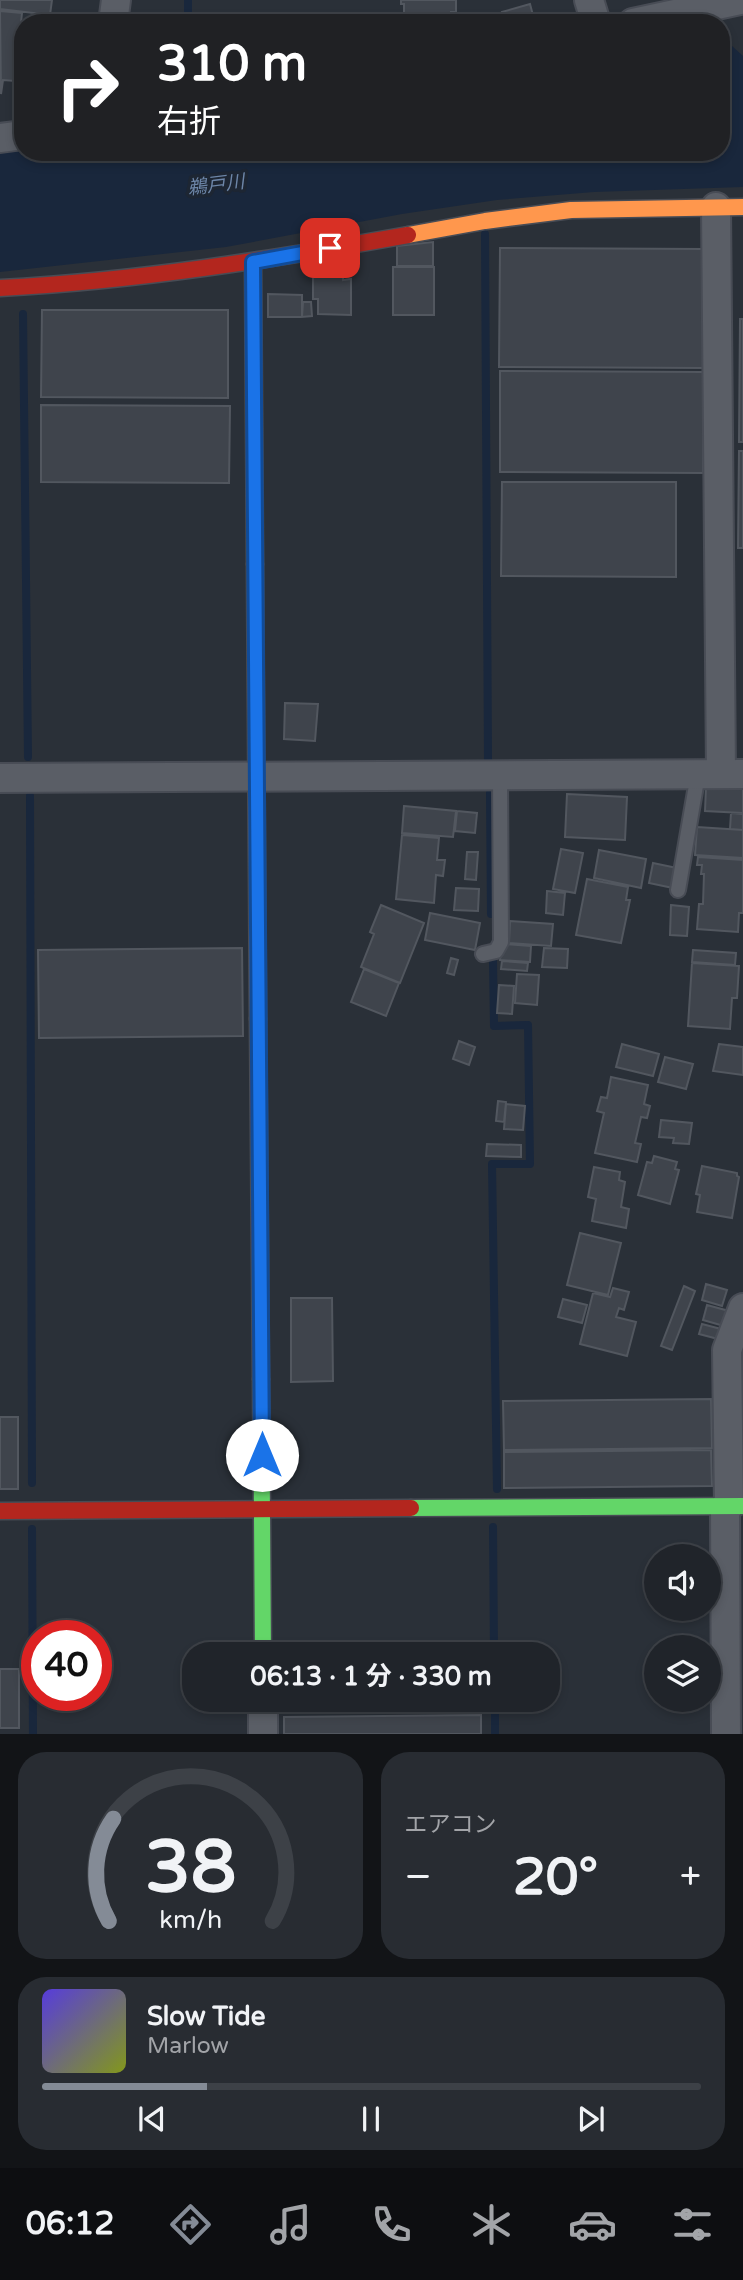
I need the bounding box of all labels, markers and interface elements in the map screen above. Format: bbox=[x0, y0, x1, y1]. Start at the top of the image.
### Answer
text: 310 m bbox=[157, 35, 307, 94]
icon: right bbox=[42, 42, 133, 133]
text: 右折 bbox=[157, 103, 221, 141]
water label: 鵜戸川 bbox=[186, 170, 248, 199]
pin bbox=[300, 218, 360, 278]
icon: arrive bbox=[311, 229, 349, 267]
position arrow bbox=[225, 1418, 299, 1492]
map controls bbox=[644, 1544, 721, 1712]
button: sound bbox=[644, 1544, 721, 1621]
speed limit sign: 40 bbox=[21, 1620, 112, 1711]
button: layers bbox=[644, 1635, 721, 1712]
text: 06:13 · 1 分 · 330 m bbox=[250, 1661, 492, 1692]
text: エアコン bbox=[405, 1811, 497, 1839]
text: 38 bbox=[145, 1825, 236, 1913]
text: 20° bbox=[513, 1846, 598, 1909]
text: − bbox=[405, 1854, 432, 1900]
text: + bbox=[680, 1854, 701, 1900]
text: km/h bbox=[159, 1905, 222, 1935]
text: Slow Tide bbox=[147, 2001, 265, 2032]
text: Marlow bbox=[147, 2032, 229, 2060]
icon: previous bbox=[133, 2100, 171, 2138]
icon: pause bbox=[352, 2100, 390, 2138]
icon: next bbox=[572, 2100, 610, 2138]
icon: directions bbox=[166, 2200, 215, 2249]
icon: music bbox=[266, 2200, 315, 2249]
icon: phone bbox=[367, 2200, 416, 2249]
icon: climate bbox=[467, 2200, 516, 2249]
icon: car bbox=[568, 2200, 617, 2249]
icon: filters bbox=[668, 2200, 717, 2249]
text: 06:12 bbox=[26, 2205, 114, 2243]

